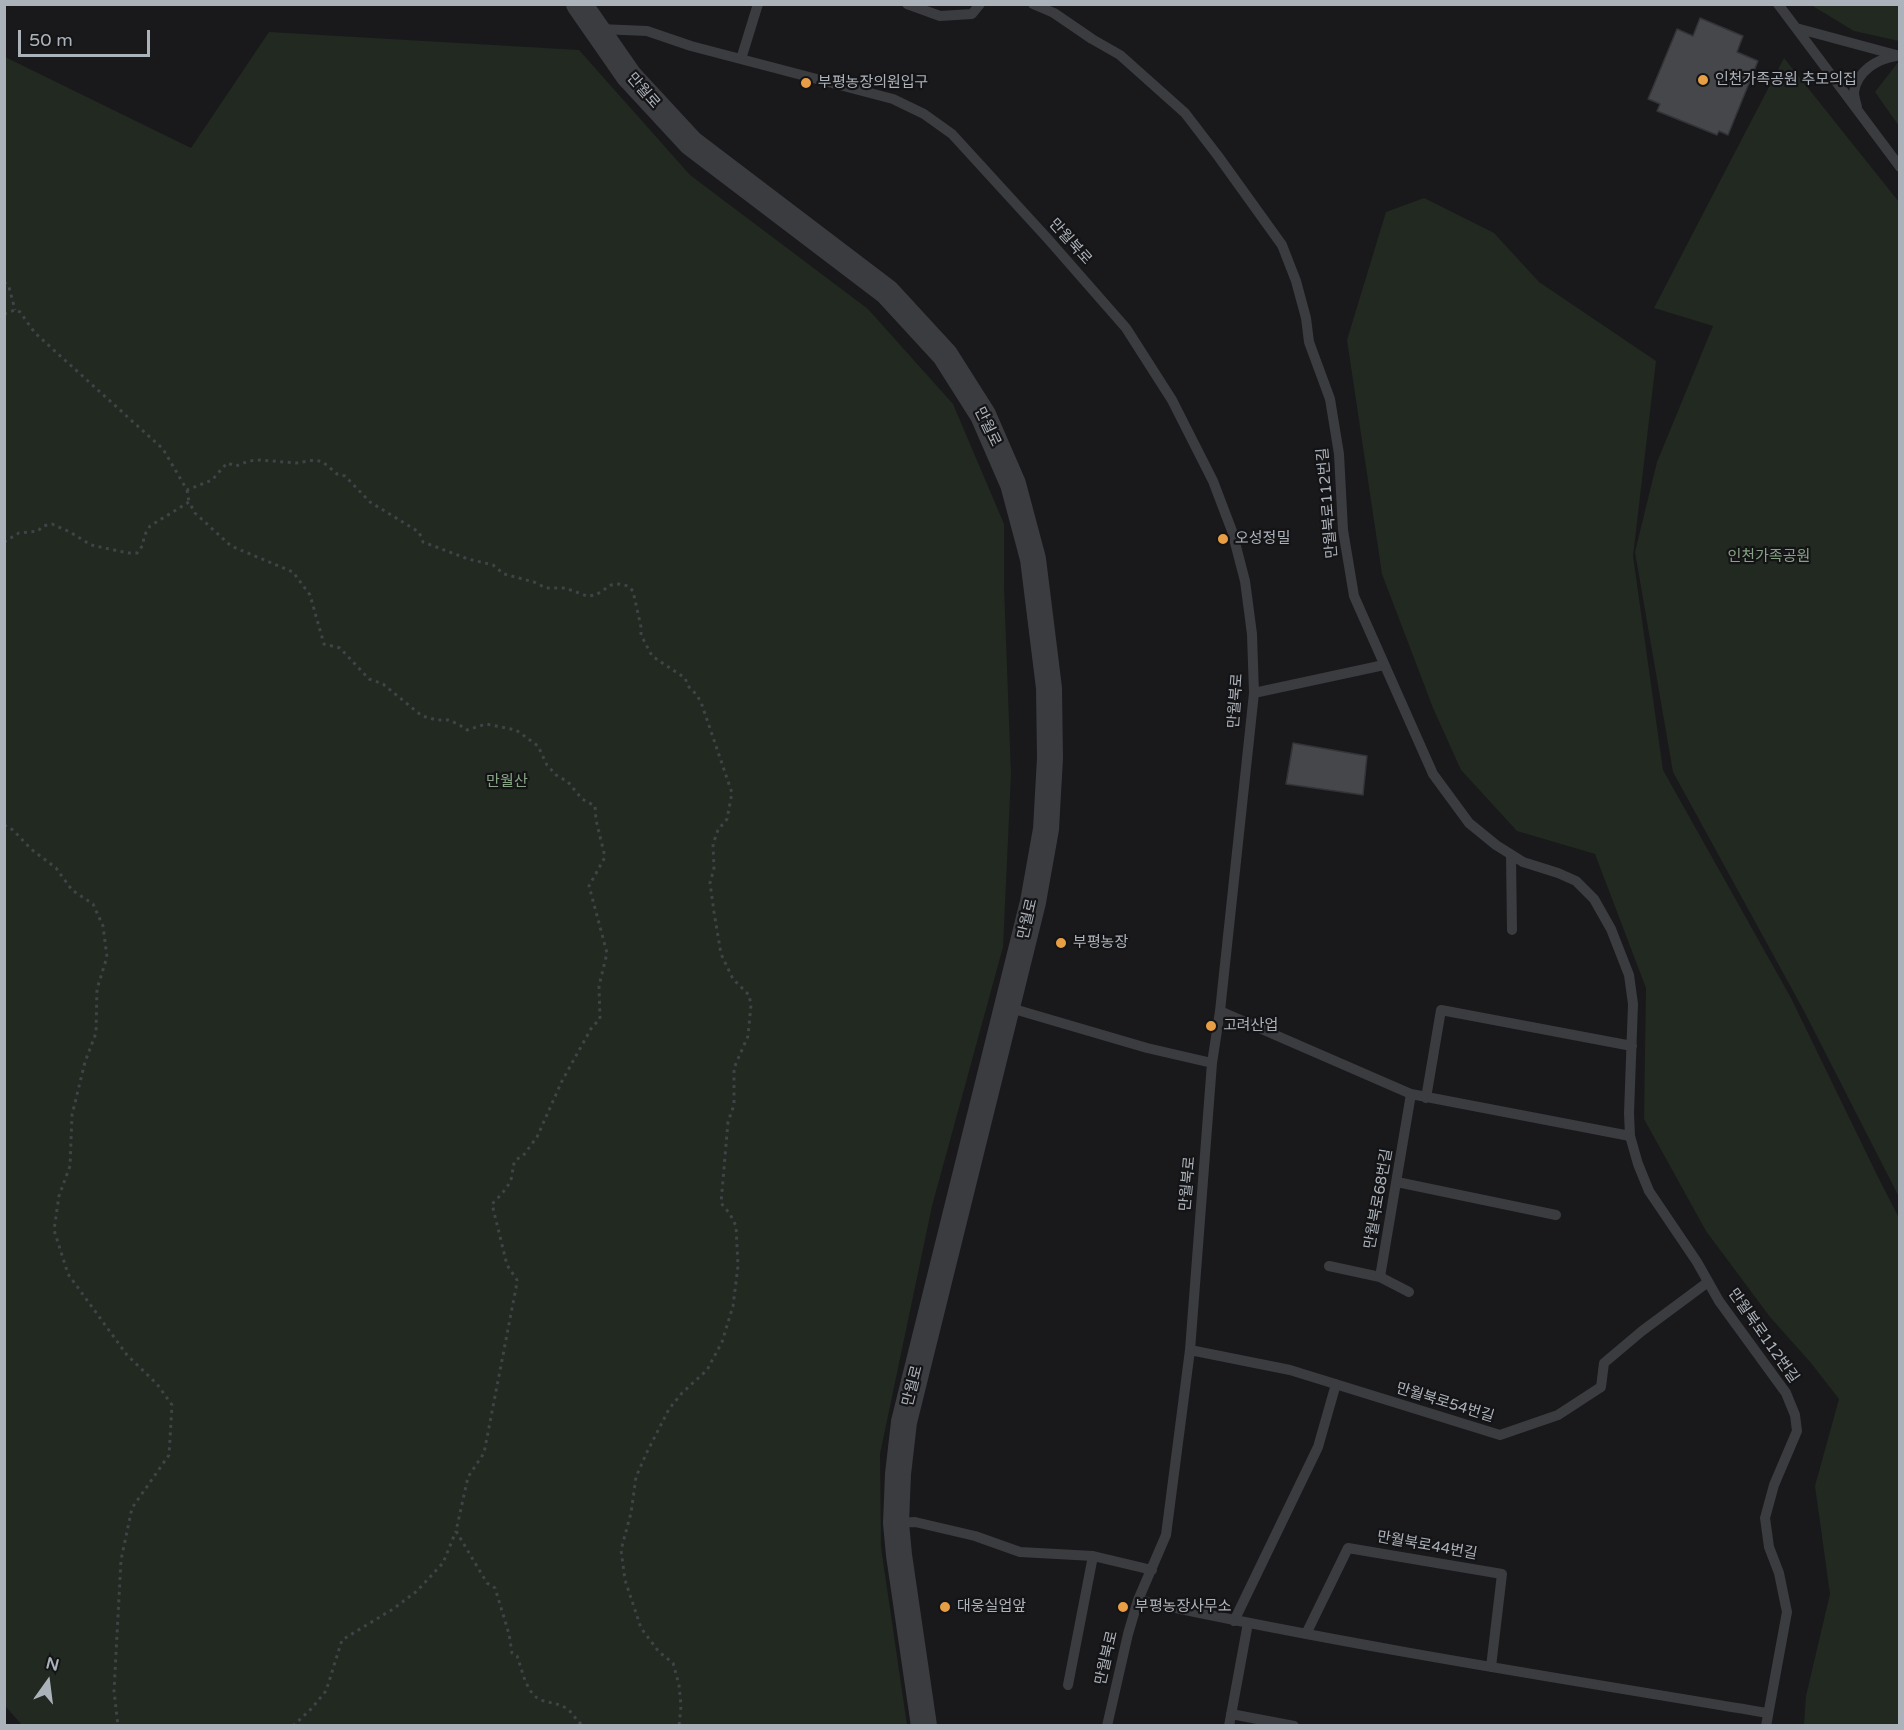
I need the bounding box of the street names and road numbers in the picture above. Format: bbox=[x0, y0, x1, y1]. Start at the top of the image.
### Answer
street label: 만월로 bbox=[623, 69, 663, 113]
street label: 만월북로 bbox=[1045, 215, 1095, 269]
street label: 만월로 bbox=[970, 404, 1004, 450]
street label: 만월북로112번길 bbox=[1314, 447, 1342, 559]
street label: 만월북로 bbox=[1225, 673, 1247, 729]
street label: 만월로 bbox=[1015, 897, 1041, 941]
street label: 만월북로68번길 bbox=[1361, 1147, 1397, 1251]
street label: 만월북로 bbox=[1177, 1156, 1199, 1212]
street label: 만월북로112번길 bbox=[1724, 1285, 1802, 1387]
street label: 만월로 bbox=[899, 1364, 927, 1408]
street label: 만월북로54번길 bbox=[1394, 1380, 1496, 1426]
street label: 만월북로44번길 bbox=[1375, 1528, 1479, 1564]
street label: 만월북로 bbox=[1092, 1629, 1122, 1687]

